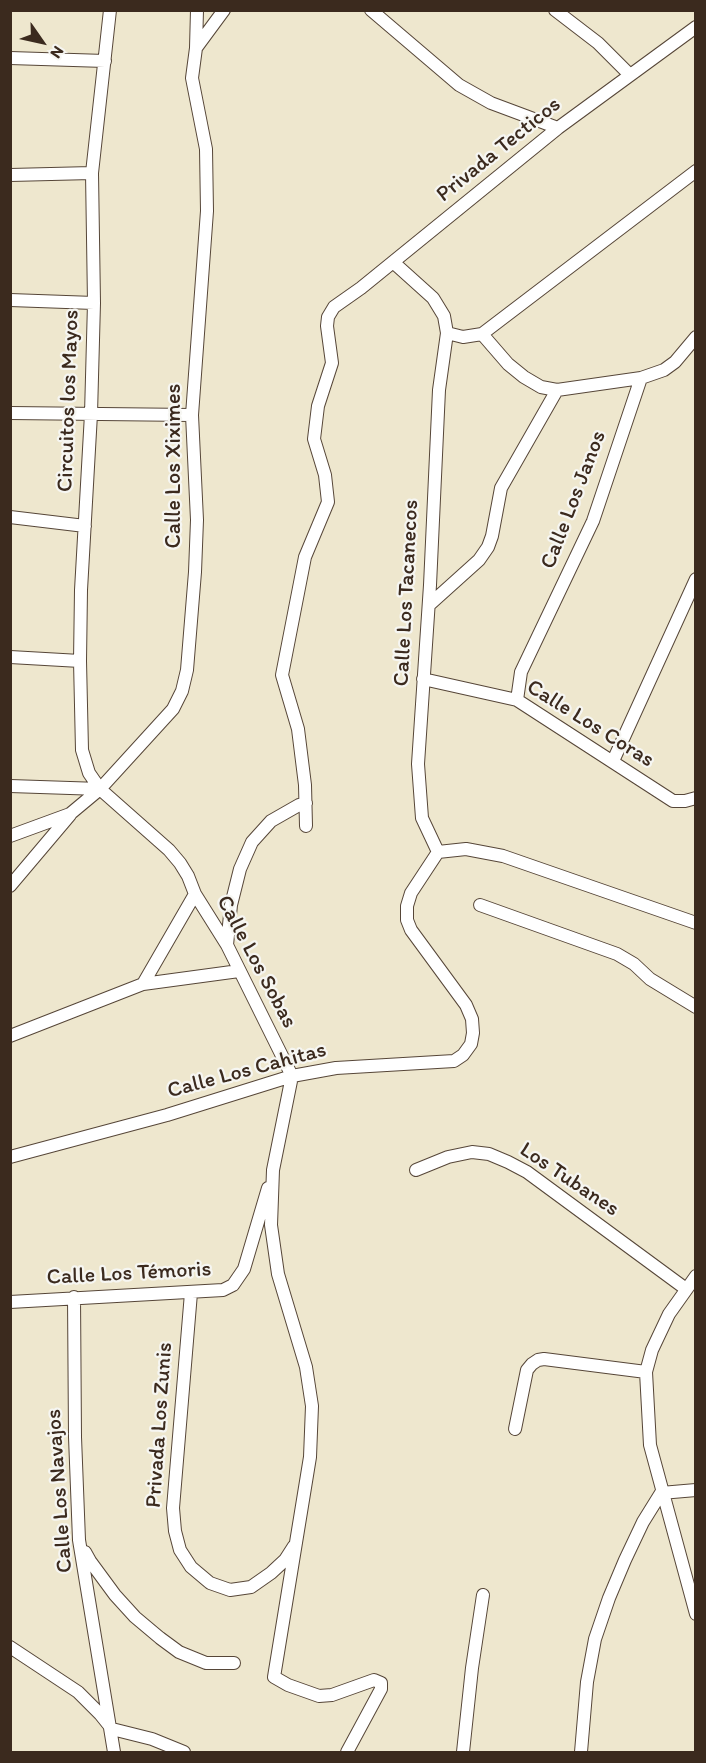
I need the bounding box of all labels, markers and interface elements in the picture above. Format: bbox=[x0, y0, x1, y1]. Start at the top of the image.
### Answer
north arrow bbox=[12, 12, 72, 72]
text: N bbox=[46, 43, 68, 62]
street label: Privada Tecticos bbox=[431, 92, 567, 208]
street label: Circuitos los Mayos bbox=[53, 309, 85, 493]
street label: Calle Los Xiximes bbox=[161, 384, 187, 548]
street label: Calle Los Janos bbox=[536, 427, 612, 573]
street label: Calle Los Tacanecos bbox=[389, 499, 425, 687]
street label: Calle Los Coras bbox=[521, 674, 659, 774]
street label: Calle Los Sobas bbox=[210, 891, 302, 1033]
street label: Calle Los Cahitas bbox=[165, 1037, 329, 1105]
street label: Los Tubanes bbox=[514, 1137, 624, 1223]
street label: Calle Los Témoris bbox=[46, 1257, 212, 1291]
street label: Privada Los Zunis bbox=[141, 1341, 179, 1509]
street label: Calle Los Navajos bbox=[41, 1408, 79, 1574]

